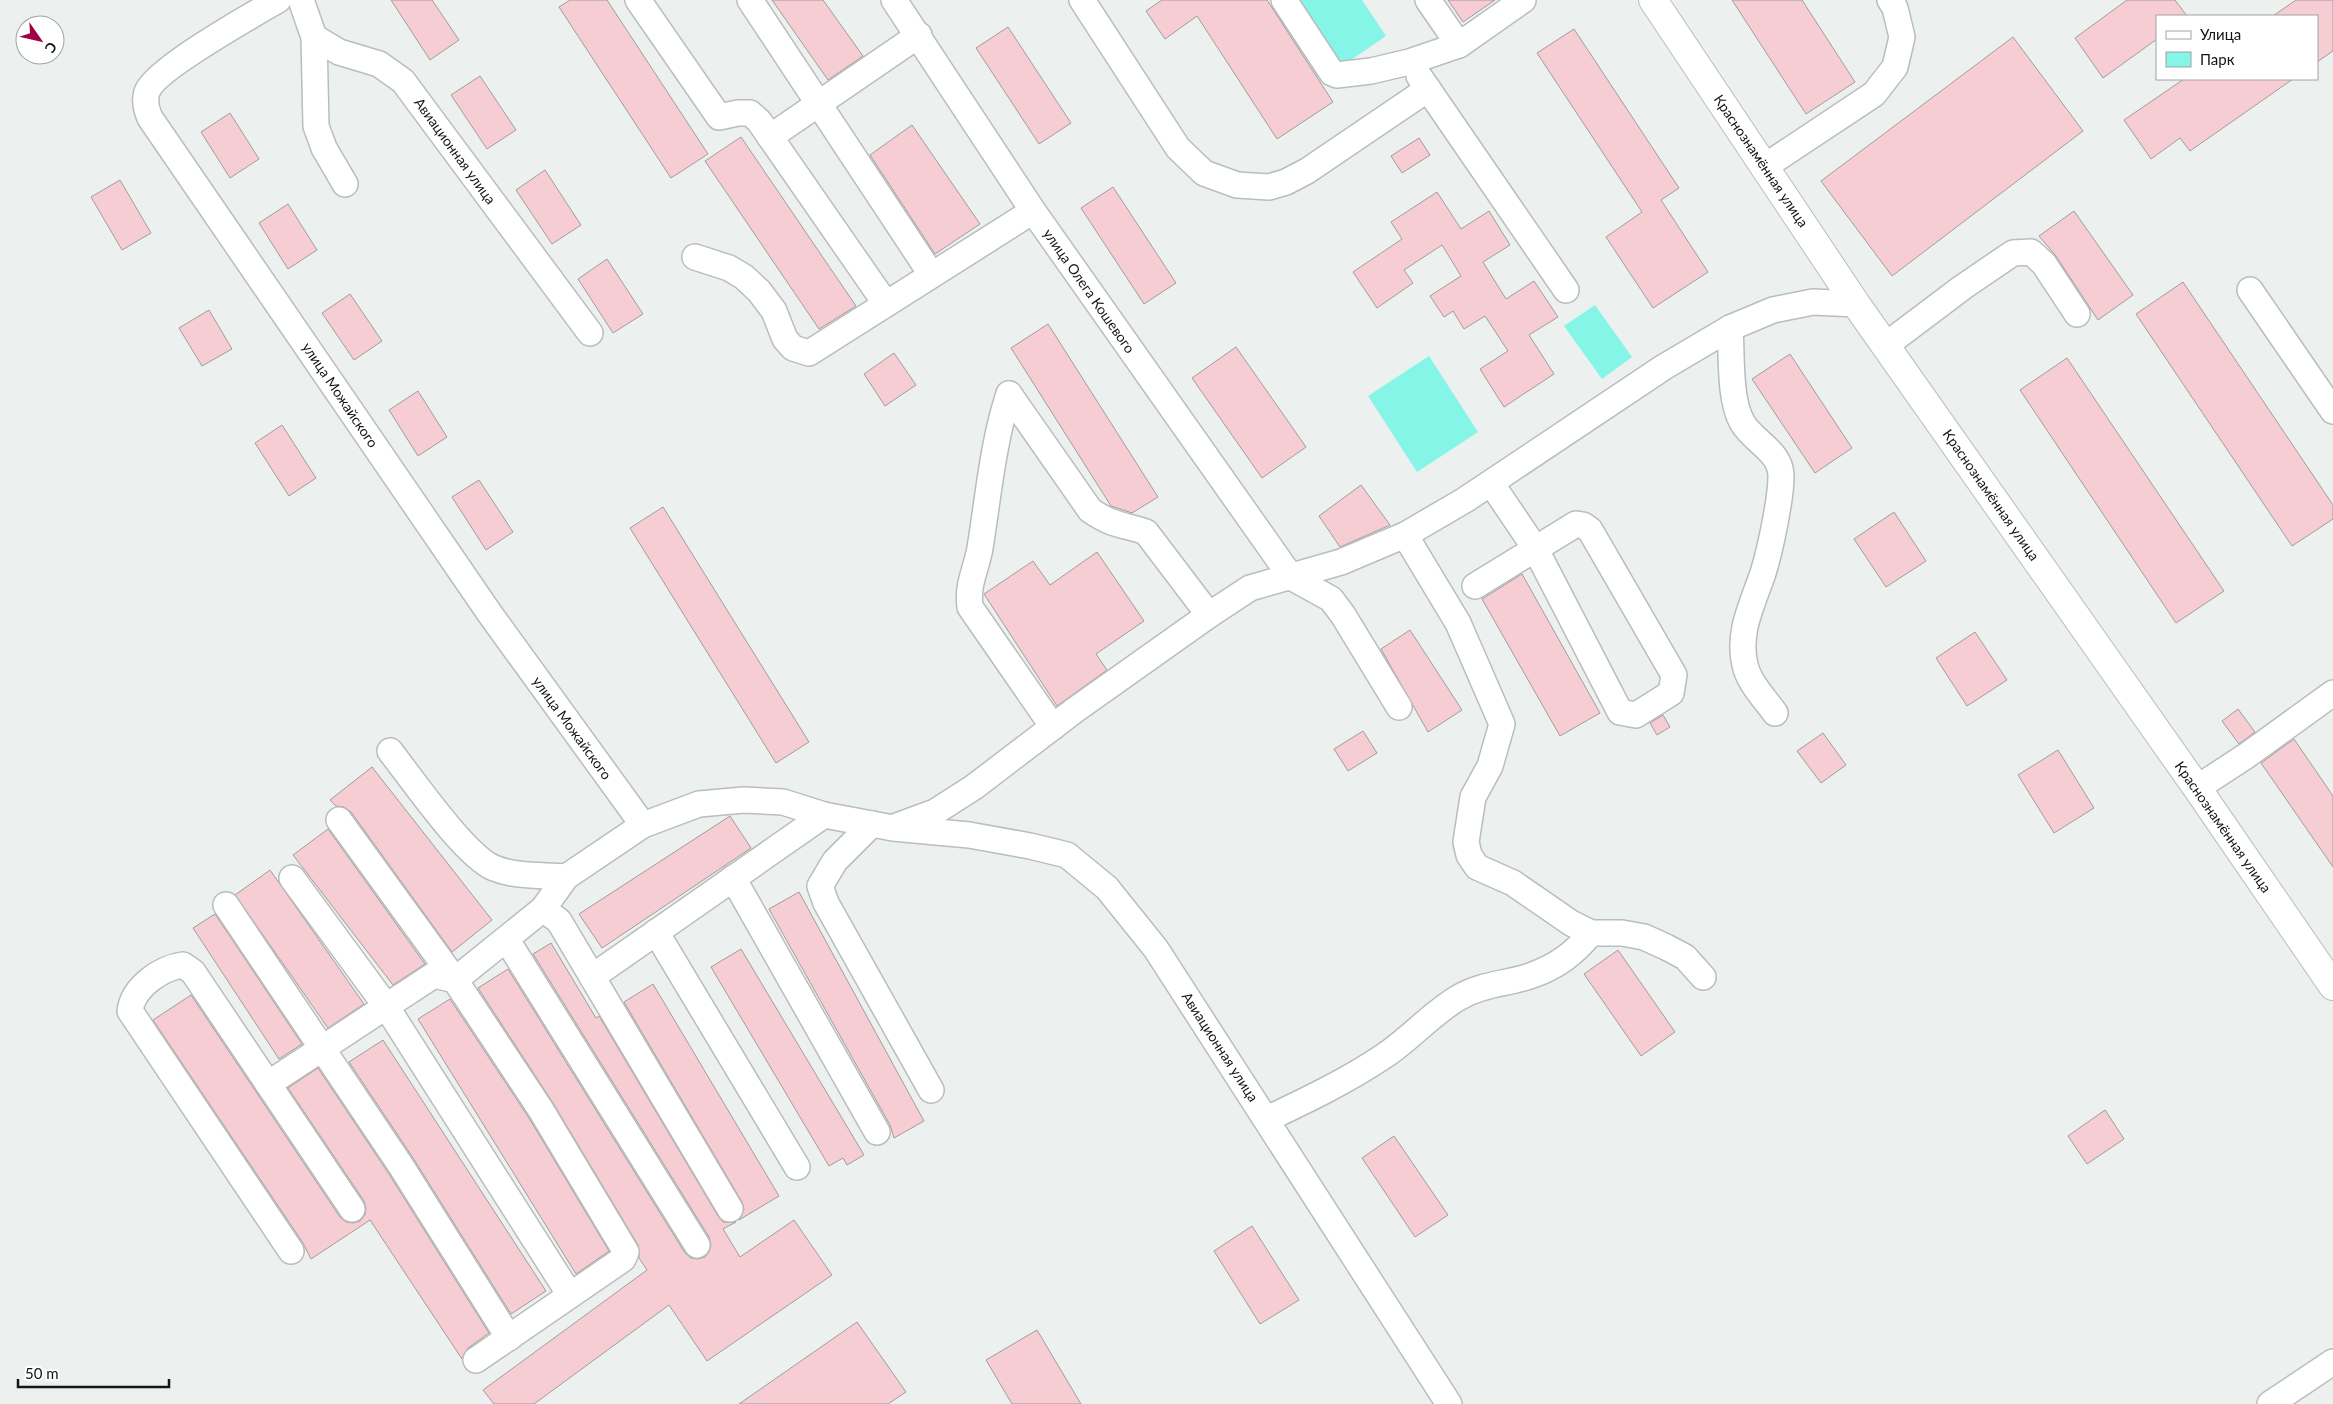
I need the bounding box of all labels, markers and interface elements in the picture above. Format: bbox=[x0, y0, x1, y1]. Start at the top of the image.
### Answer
north arrow bbox=[15, 15, 65, 65]
legend bbox=[2156, 15, 2318, 80]
text: Улица bbox=[2200, 25, 2241, 43]
text: С bbox=[41, 39, 61, 57]
text: Парк bbox=[2200, 50, 2235, 68]
street label: Краснознамённая улица bbox=[1711, 91, 1812, 230]
street label: Авиационная улица bbox=[411, 94, 500, 207]
street label: улица Олега Кошевого bbox=[1040, 225, 1139, 356]
street label: улица Можайского bbox=[299, 339, 382, 451]
street label: Краснознамённая улица bbox=[1940, 426, 2043, 564]
street label: улица Можайского bbox=[529, 673, 616, 783]
street label: Краснознамённая улица bbox=[2172, 758, 2275, 896]
street label: Авиационная улица bbox=[1179, 989, 1262, 1105]
scale bar bbox=[18, 1356, 169, 1388]
text: 50 m bbox=[25, 1364, 59, 1382]

